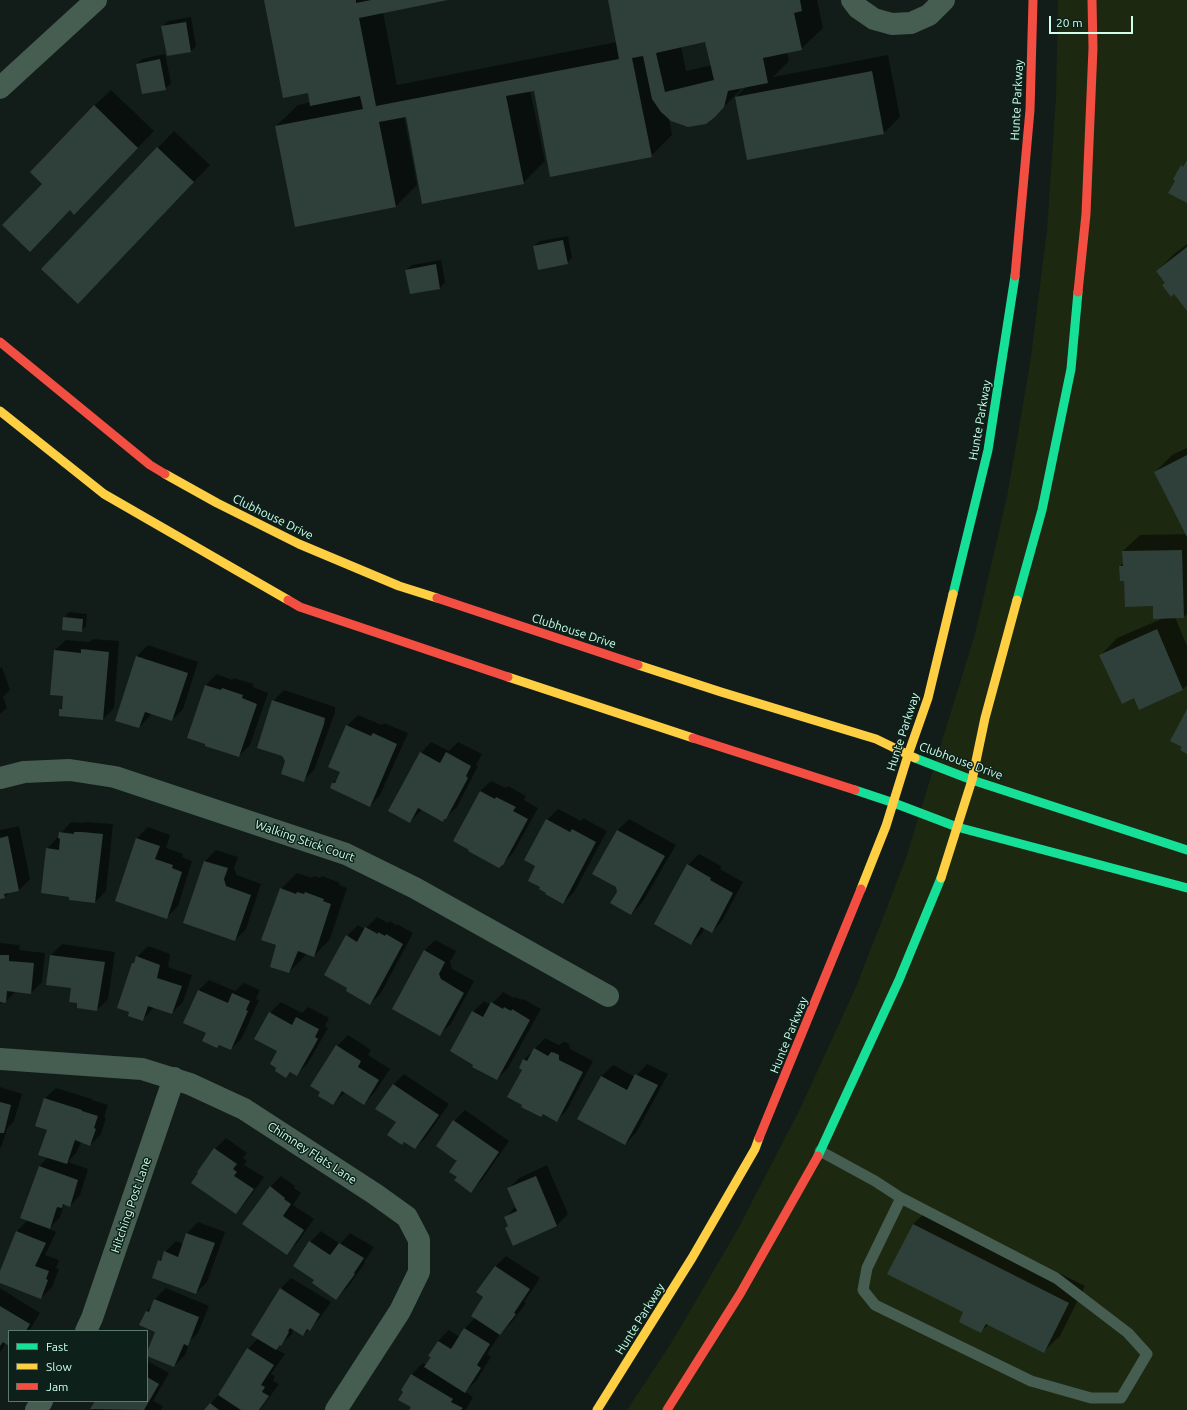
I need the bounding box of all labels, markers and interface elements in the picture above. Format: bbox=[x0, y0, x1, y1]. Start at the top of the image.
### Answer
scale bar bbox=[1051, 8, 1135, 34]
text: 20 m bbox=[1056, 16, 1083, 29]
street label: Hunte Parkway bbox=[1008, 59, 1026, 141]
street label: Hunte Parkway bbox=[966, 379, 994, 461]
street label: Clubhouse Drive bbox=[230, 491, 316, 543]
street label: Clubhouse Drive bbox=[530, 611, 618, 651]
street label: Hunte Parkway bbox=[884, 691, 922, 773]
street label: Clubhouse Drive bbox=[917, 739, 1005, 783]
street label: Walking Stick Court bbox=[253, 817, 357, 865]
street label: Hunte Parkway bbox=[767, 995, 811, 1075]
street label: Chimney Flats Lane bbox=[265, 1119, 359, 1187]
street label: Hitching Post Lane bbox=[108, 1155, 154, 1255]
street label: Hunte Parkway bbox=[612, 1281, 668, 1357]
legend bbox=[8, 1330, 148, 1402]
text: Fast bbox=[46, 1340, 68, 1353]
text: Slow bbox=[46, 1360, 72, 1373]
text: Jam bbox=[46, 1380, 68, 1393]

